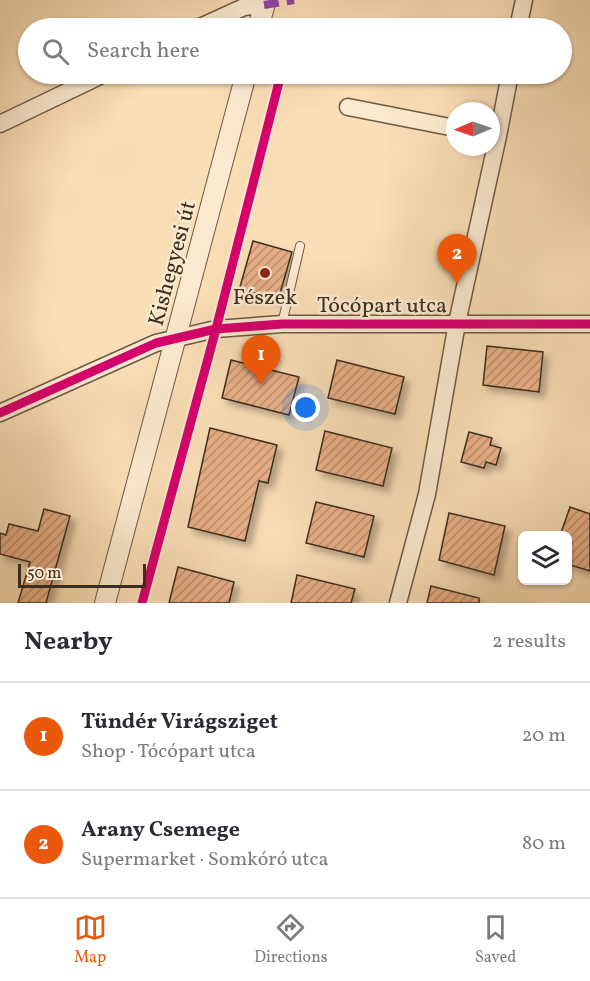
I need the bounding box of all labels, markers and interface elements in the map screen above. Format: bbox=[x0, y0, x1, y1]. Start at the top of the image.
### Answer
search box bbox=[18, 18, 572, 84]
icon: search bbox=[39, 35, 72, 68]
text: Search here bbox=[87, 36, 200, 67]
north arrow bbox=[446, 102, 500, 156]
street label: Kishegyesi út bbox=[142, 197, 205, 330]
pin: 2 bbox=[438, 234, 476, 284]
marker: Fészek bbox=[258, 266, 272, 280]
place label: Fészek bbox=[233, 283, 297, 314]
street label: Tócópart utca bbox=[317, 291, 447, 322]
pin: 1 bbox=[242, 336, 280, 385]
your location bbox=[291, 393, 320, 422]
map controls bbox=[518, 531, 572, 585]
button: layers bbox=[518, 531, 572, 585]
scale bar bbox=[18, 561, 146, 588]
text: 50 m bbox=[27, 563, 61, 585]
text: Nearby bbox=[24, 624, 113, 660]
text: 2 results bbox=[492, 628, 566, 656]
text: Tündér Virágsziget bbox=[81, 707, 278, 738]
text: 1 bbox=[39, 722, 48, 750]
text: 20 m bbox=[522, 722, 566, 750]
text: Shop · Tócópart utca bbox=[81, 738, 256, 766]
text: Arany Csemege bbox=[81, 815, 240, 846]
text: 2 bbox=[38, 830, 49, 858]
text: 80 m bbox=[522, 830, 566, 858]
text: Supermarket · Somkóró utca bbox=[81, 846, 328, 874]
tab: Map bbox=[74, 911, 107, 969]
tab: Directions bbox=[254, 911, 328, 969]
tab: Saved bbox=[475, 911, 516, 969]

